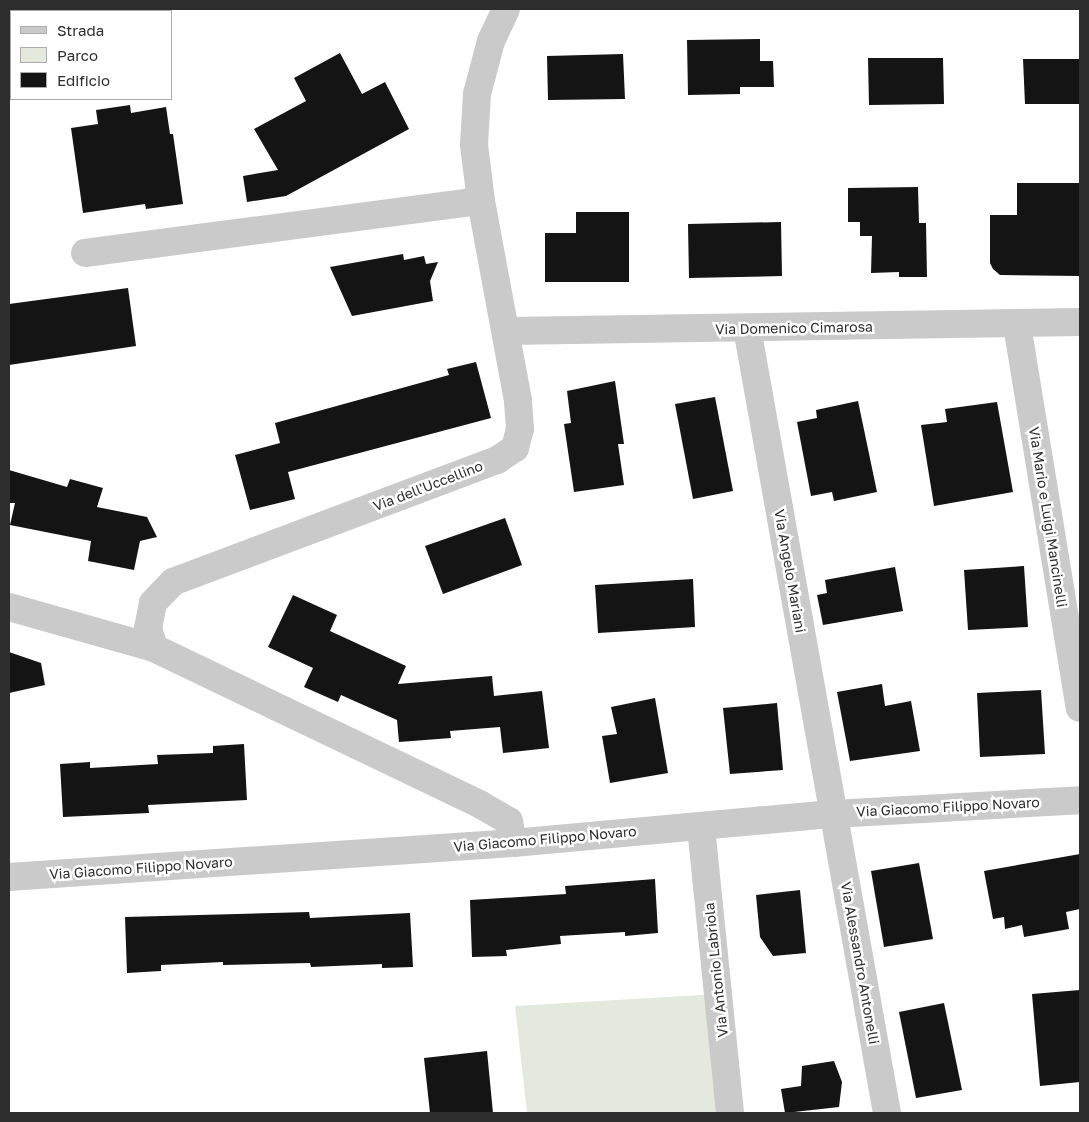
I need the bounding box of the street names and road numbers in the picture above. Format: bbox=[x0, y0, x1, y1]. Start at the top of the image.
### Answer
street label: Via Domenico Cimarosa bbox=[715, 318, 873, 338]
street label: Via Mario e Luigi Mancinelli bbox=[1025, 426, 1071, 608]
street label: Via dell'Uccellino bbox=[371, 457, 485, 515]
street label: Via Angelo Mariani bbox=[771, 508, 809, 634]
street label: Via Giacomo Filippo Novaro bbox=[856, 794, 1040, 820]
street label: Via Giacomo Filippo Novaro bbox=[453, 823, 637, 855]
street label: Via Giacomo Filippo Novaro bbox=[49, 853, 233, 883]
street label: Via Alessandro Antonelli bbox=[837, 880, 883, 1046]
street label: Via Antonio Labriola bbox=[701, 902, 731, 1038]

